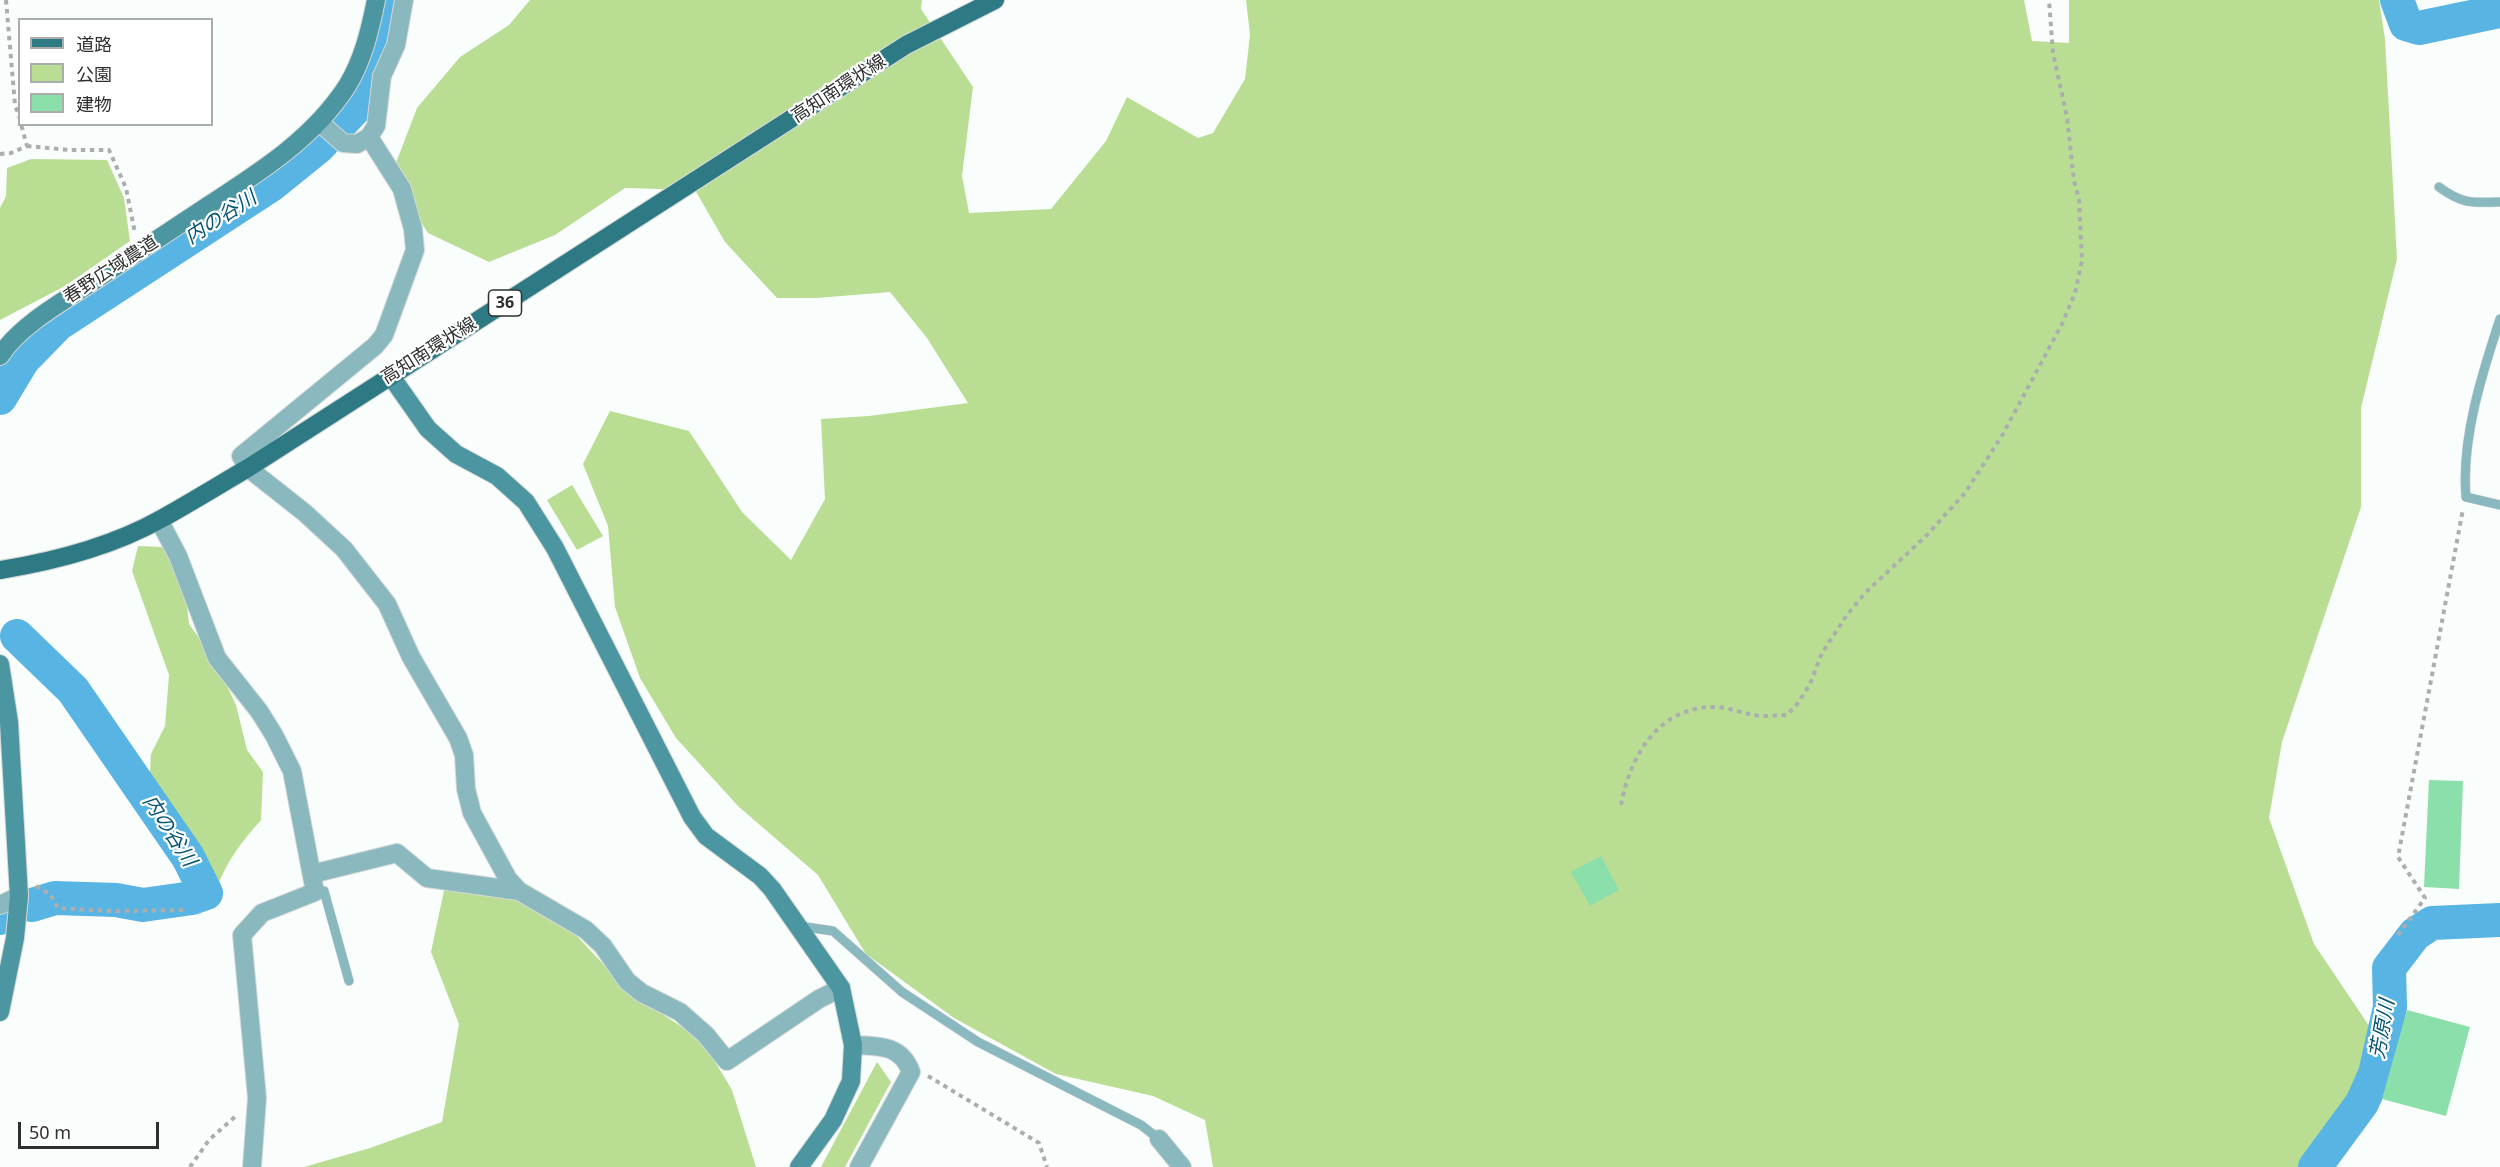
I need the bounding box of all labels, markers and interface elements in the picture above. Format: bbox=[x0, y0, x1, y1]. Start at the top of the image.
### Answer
legend bbox=[18, 18, 213, 126]
text: 道路 bbox=[76, 32, 112, 56]
street label: 高知南環状線 bbox=[788, 51, 890, 127]
text: 公園 bbox=[76, 62, 112, 86]
text: 建物 bbox=[76, 92, 112, 116]
water label: 内の谷川 bbox=[181, 186, 261, 250]
street label: 春野広域農道 bbox=[60, 232, 162, 308]
road number: 36 bbox=[488, 290, 522, 316]
street label: 高知南環状線 bbox=[377, 313, 481, 389]
water label: 内の谷川 bbox=[137, 791, 201, 871]
water label: 芳原川 bbox=[2366, 997, 2400, 1061]
scale bar bbox=[21, 1110, 162, 1148]
text: 50 m bbox=[29, 1120, 71, 1144]

